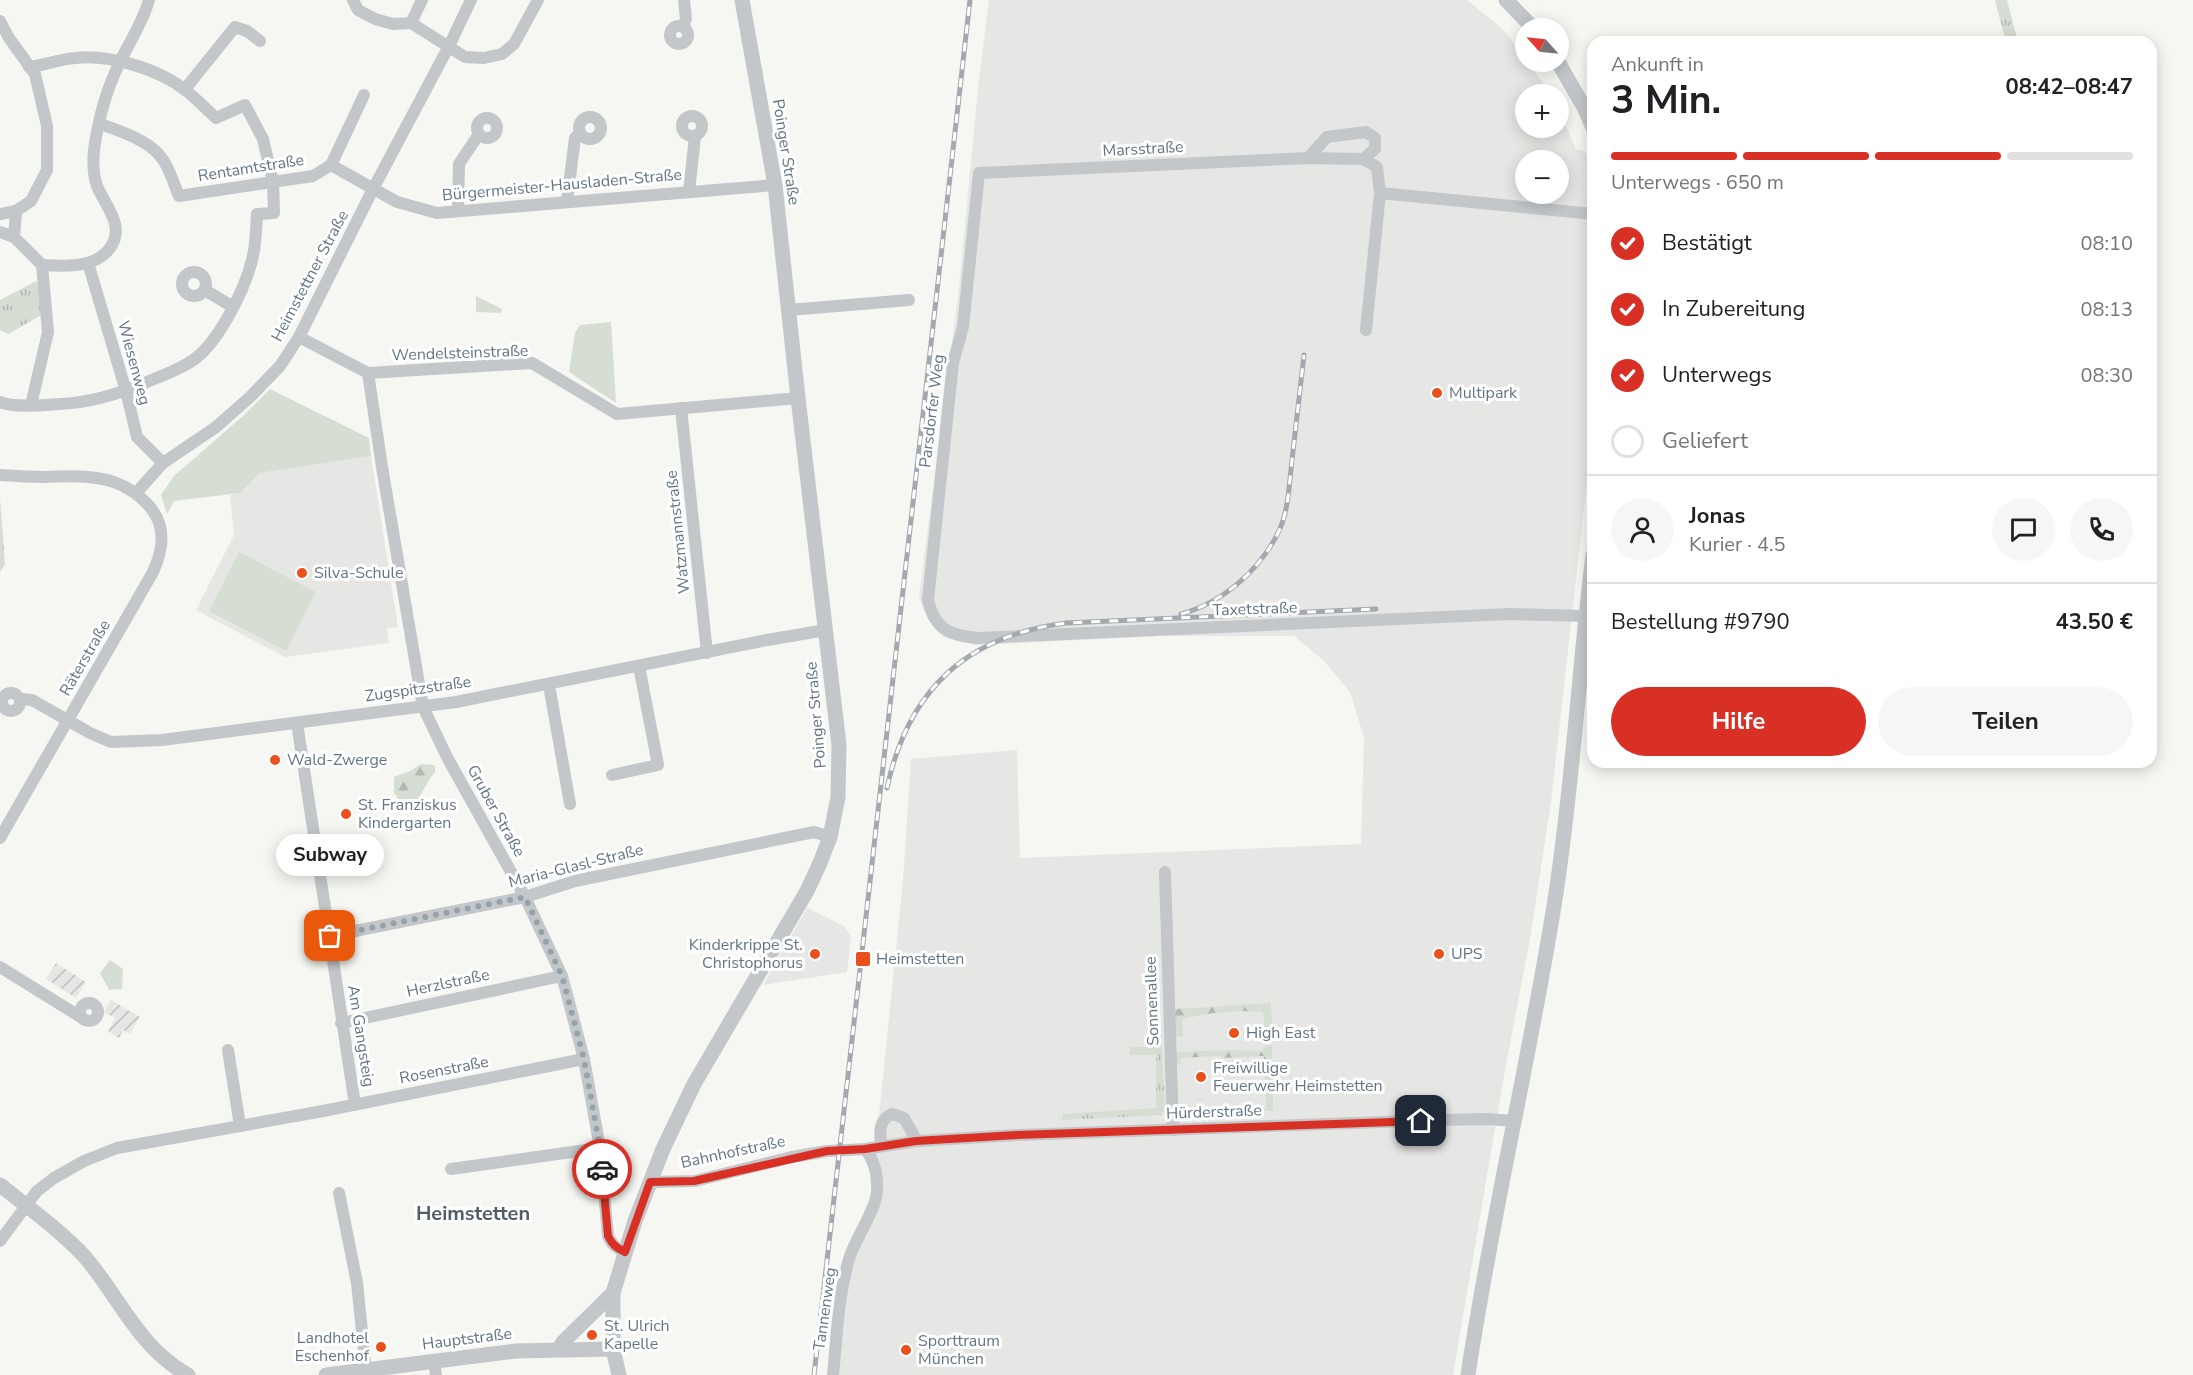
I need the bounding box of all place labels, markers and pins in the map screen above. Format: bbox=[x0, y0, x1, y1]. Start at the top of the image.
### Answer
place label: Multipark bbox=[1449, 382, 1518, 404]
marker: Multipark bbox=[1430, 386, 1444, 400]
place label: Silva-Schule bbox=[314, 562, 404, 584]
marker: Silva-Schule bbox=[295, 566, 309, 580]
place label: Wald-Zwerge bbox=[287, 749, 387, 771]
marker: Wald-Zwerge bbox=[268, 753, 282, 767]
place label: St. Franziskus Kindergarten bbox=[358, 794, 457, 834]
marker: St. Franziskus Kindergarten bbox=[339, 807, 353, 821]
callout: Subway bbox=[276, 834, 384, 876]
pin bbox=[304, 910, 355, 961]
place label: Kinderkrippe St. Christophorus bbox=[689, 934, 803, 974]
place label: UPS bbox=[1451, 943, 1483, 965]
marker: Kinderkrippe St. Christophorus bbox=[808, 947, 822, 961]
marker: UPS bbox=[1432, 947, 1446, 961]
place label: Heimstetten bbox=[876, 948, 964, 970]
marker: Heimstetten bbox=[854, 950, 872, 968]
place label: High East bbox=[1246, 1022, 1316, 1044]
marker: High East bbox=[1227, 1026, 1241, 1040]
place label: Freiwillige Feuerwehr Heimstetten bbox=[1213, 1057, 1383, 1097]
marker: Freiwillige Feuerwehr Heimstetten bbox=[1194, 1070, 1208, 1084]
pin bbox=[1395, 1095, 1446, 1146]
place label: St. Ulrich Kapelle bbox=[604, 1315, 670, 1355]
place label: Landhotel Eschenhof bbox=[295, 1327, 370, 1367]
marker: St. Ulrich Kapelle bbox=[585, 1328, 599, 1342]
place label: Sporttraum München bbox=[918, 1330, 1000, 1370]
marker: Landhotel Eschenhof bbox=[374, 1340, 388, 1354]
marker: Sporttraum München bbox=[899, 1343, 913, 1357]

